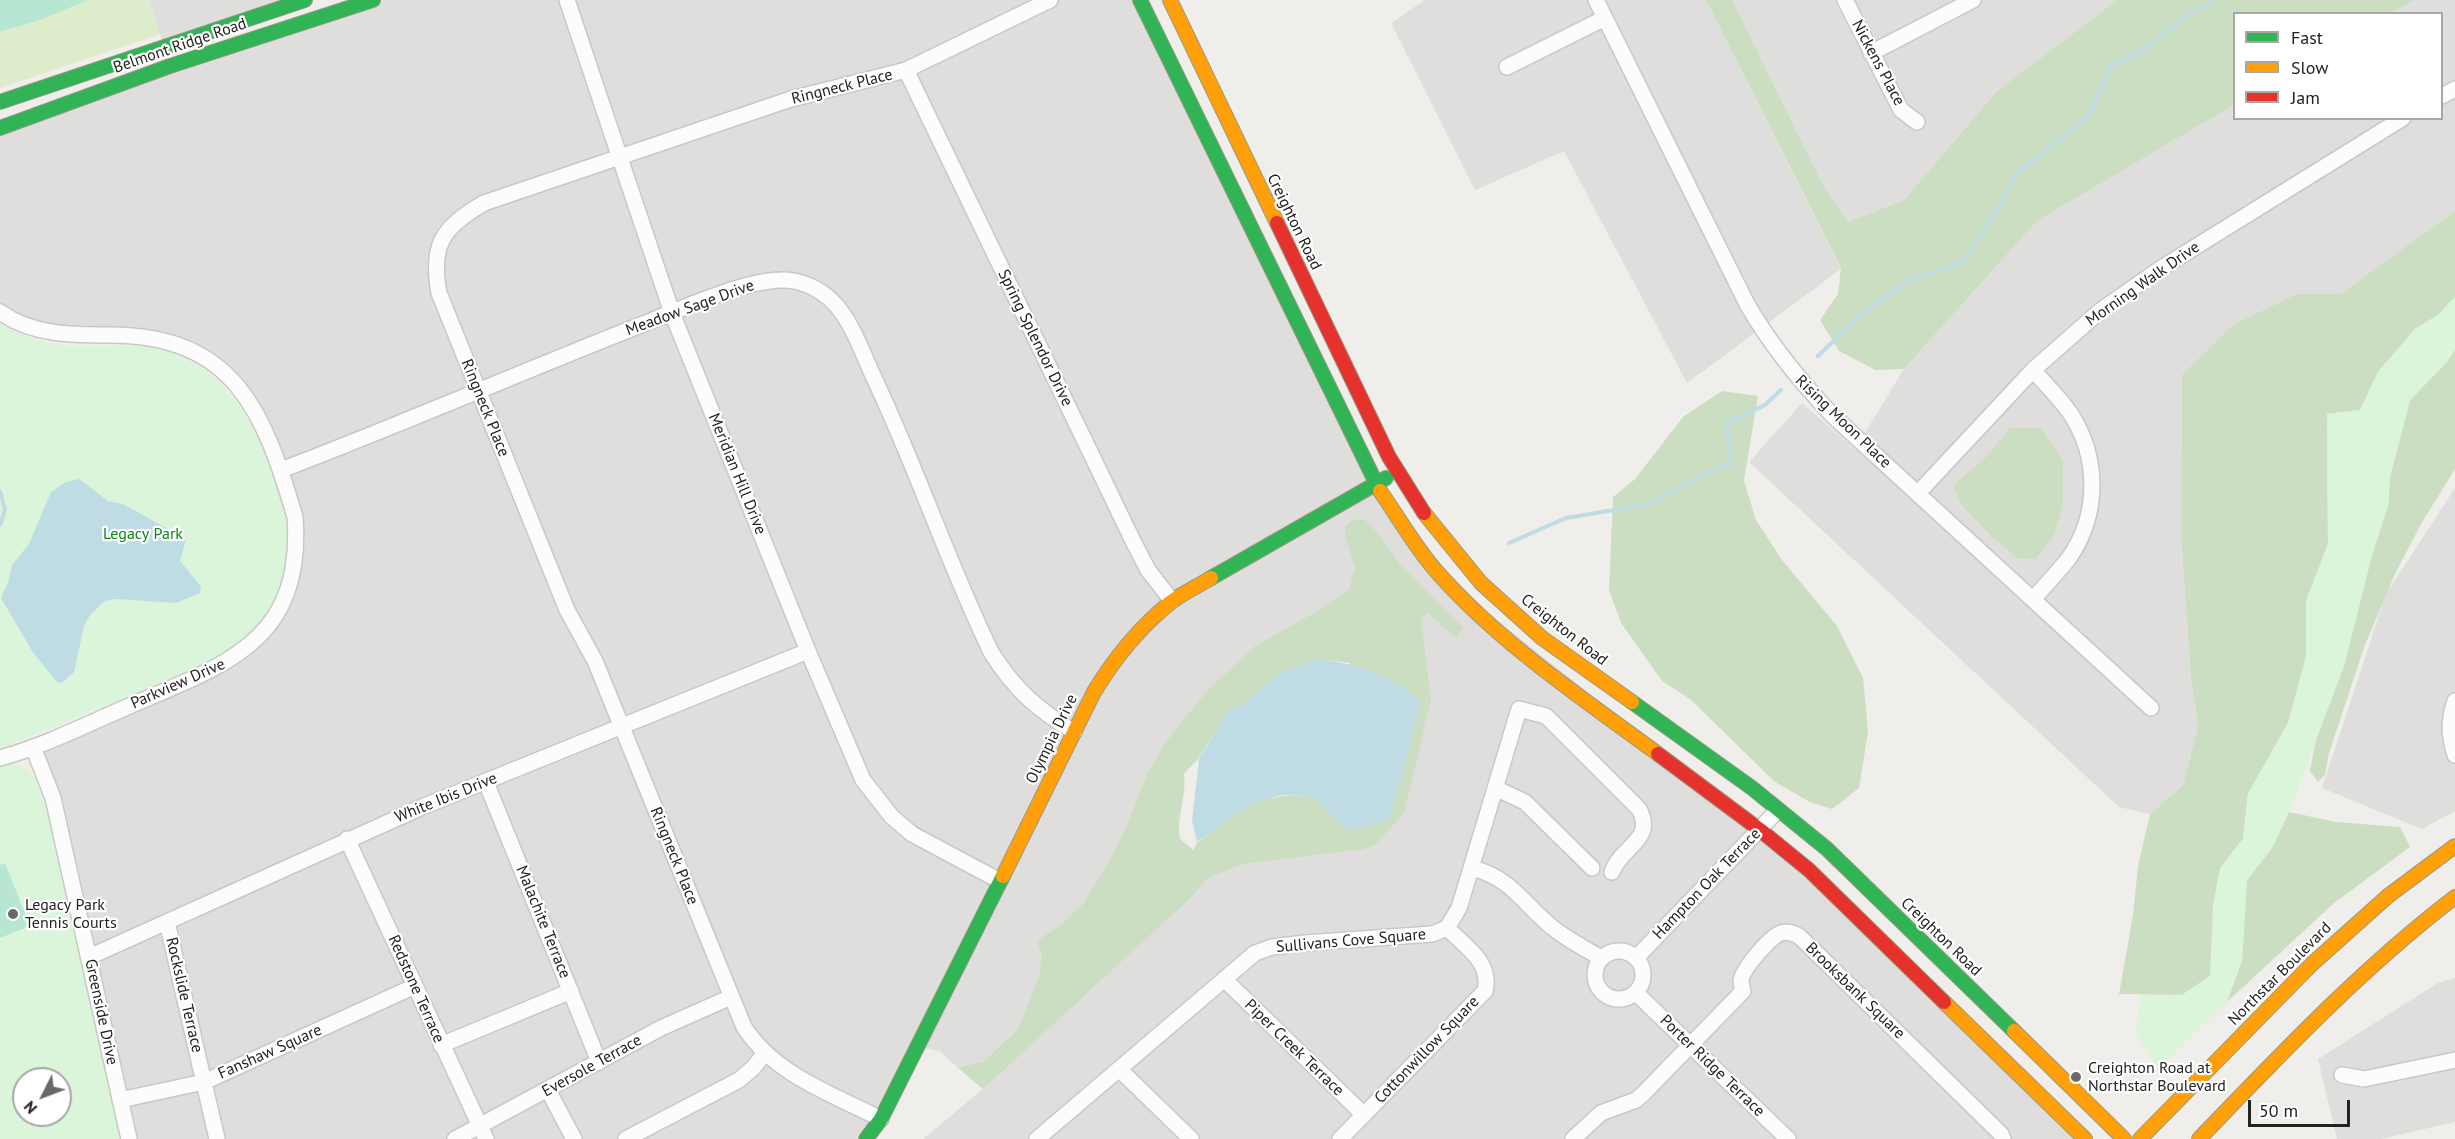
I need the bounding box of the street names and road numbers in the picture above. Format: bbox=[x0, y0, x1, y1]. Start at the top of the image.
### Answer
street label: Belmont Ridge Road bbox=[111, 14, 249, 78]
street label: Nickens Place bbox=[1847, 17, 1909, 109]
street label: Ringneck Place bbox=[789, 65, 895, 109]
street label: Creighton Road bbox=[1262, 171, 1326, 273]
street label: Morning Walk Drive bbox=[2082, 238, 2204, 330]
street label: Spring Splendor Drive bbox=[994, 266, 1076, 410]
street label: Meadow Sage Drive bbox=[623, 276, 757, 340]
street label: Ringneck Place bbox=[457, 356, 513, 460]
street label: Rising Moon Place bbox=[1791, 371, 1895, 473]
street label: Meridian Hill Drive bbox=[704, 411, 770, 537]
street label: Creighton Road bbox=[1517, 590, 1611, 670]
street label: Parkview Drive bbox=[128, 655, 228, 713]
street label: Olympia Drive bbox=[1022, 691, 1082, 787]
street label: White Ibis Drive bbox=[392, 769, 500, 827]
street label: Ringneck Place bbox=[646, 804, 702, 908]
street label: Hampton Oak Terrace bbox=[1649, 825, 1765, 943]
street label: Malachite Terrace bbox=[512, 863, 574, 981]
street label: Creighton Road bbox=[1897, 894, 1985, 980]
street label: Northstar Boulevard bbox=[2224, 918, 2336, 1030]
street label: Sullivans Cove Square bbox=[1275, 925, 1427, 957]
street label: Redstone Terrace bbox=[384, 932, 448, 1046]
street label: Rockslide Terrace bbox=[161, 936, 207, 1054]
street label: Brooksbank Square bbox=[1801, 939, 1909, 1043]
street label: Greenside Drive bbox=[80, 957, 122, 1067]
street label: Cottonwillow Square bbox=[1371, 992, 1483, 1108]
street label: Piper Creek Terrace bbox=[1240, 996, 1348, 1100]
street label: Porter Ridge Terrace bbox=[1656, 1011, 1768, 1121]
street label: Fanshaw Square bbox=[215, 1021, 325, 1083]
street label: Eversole Terrace bbox=[539, 1031, 645, 1101]

